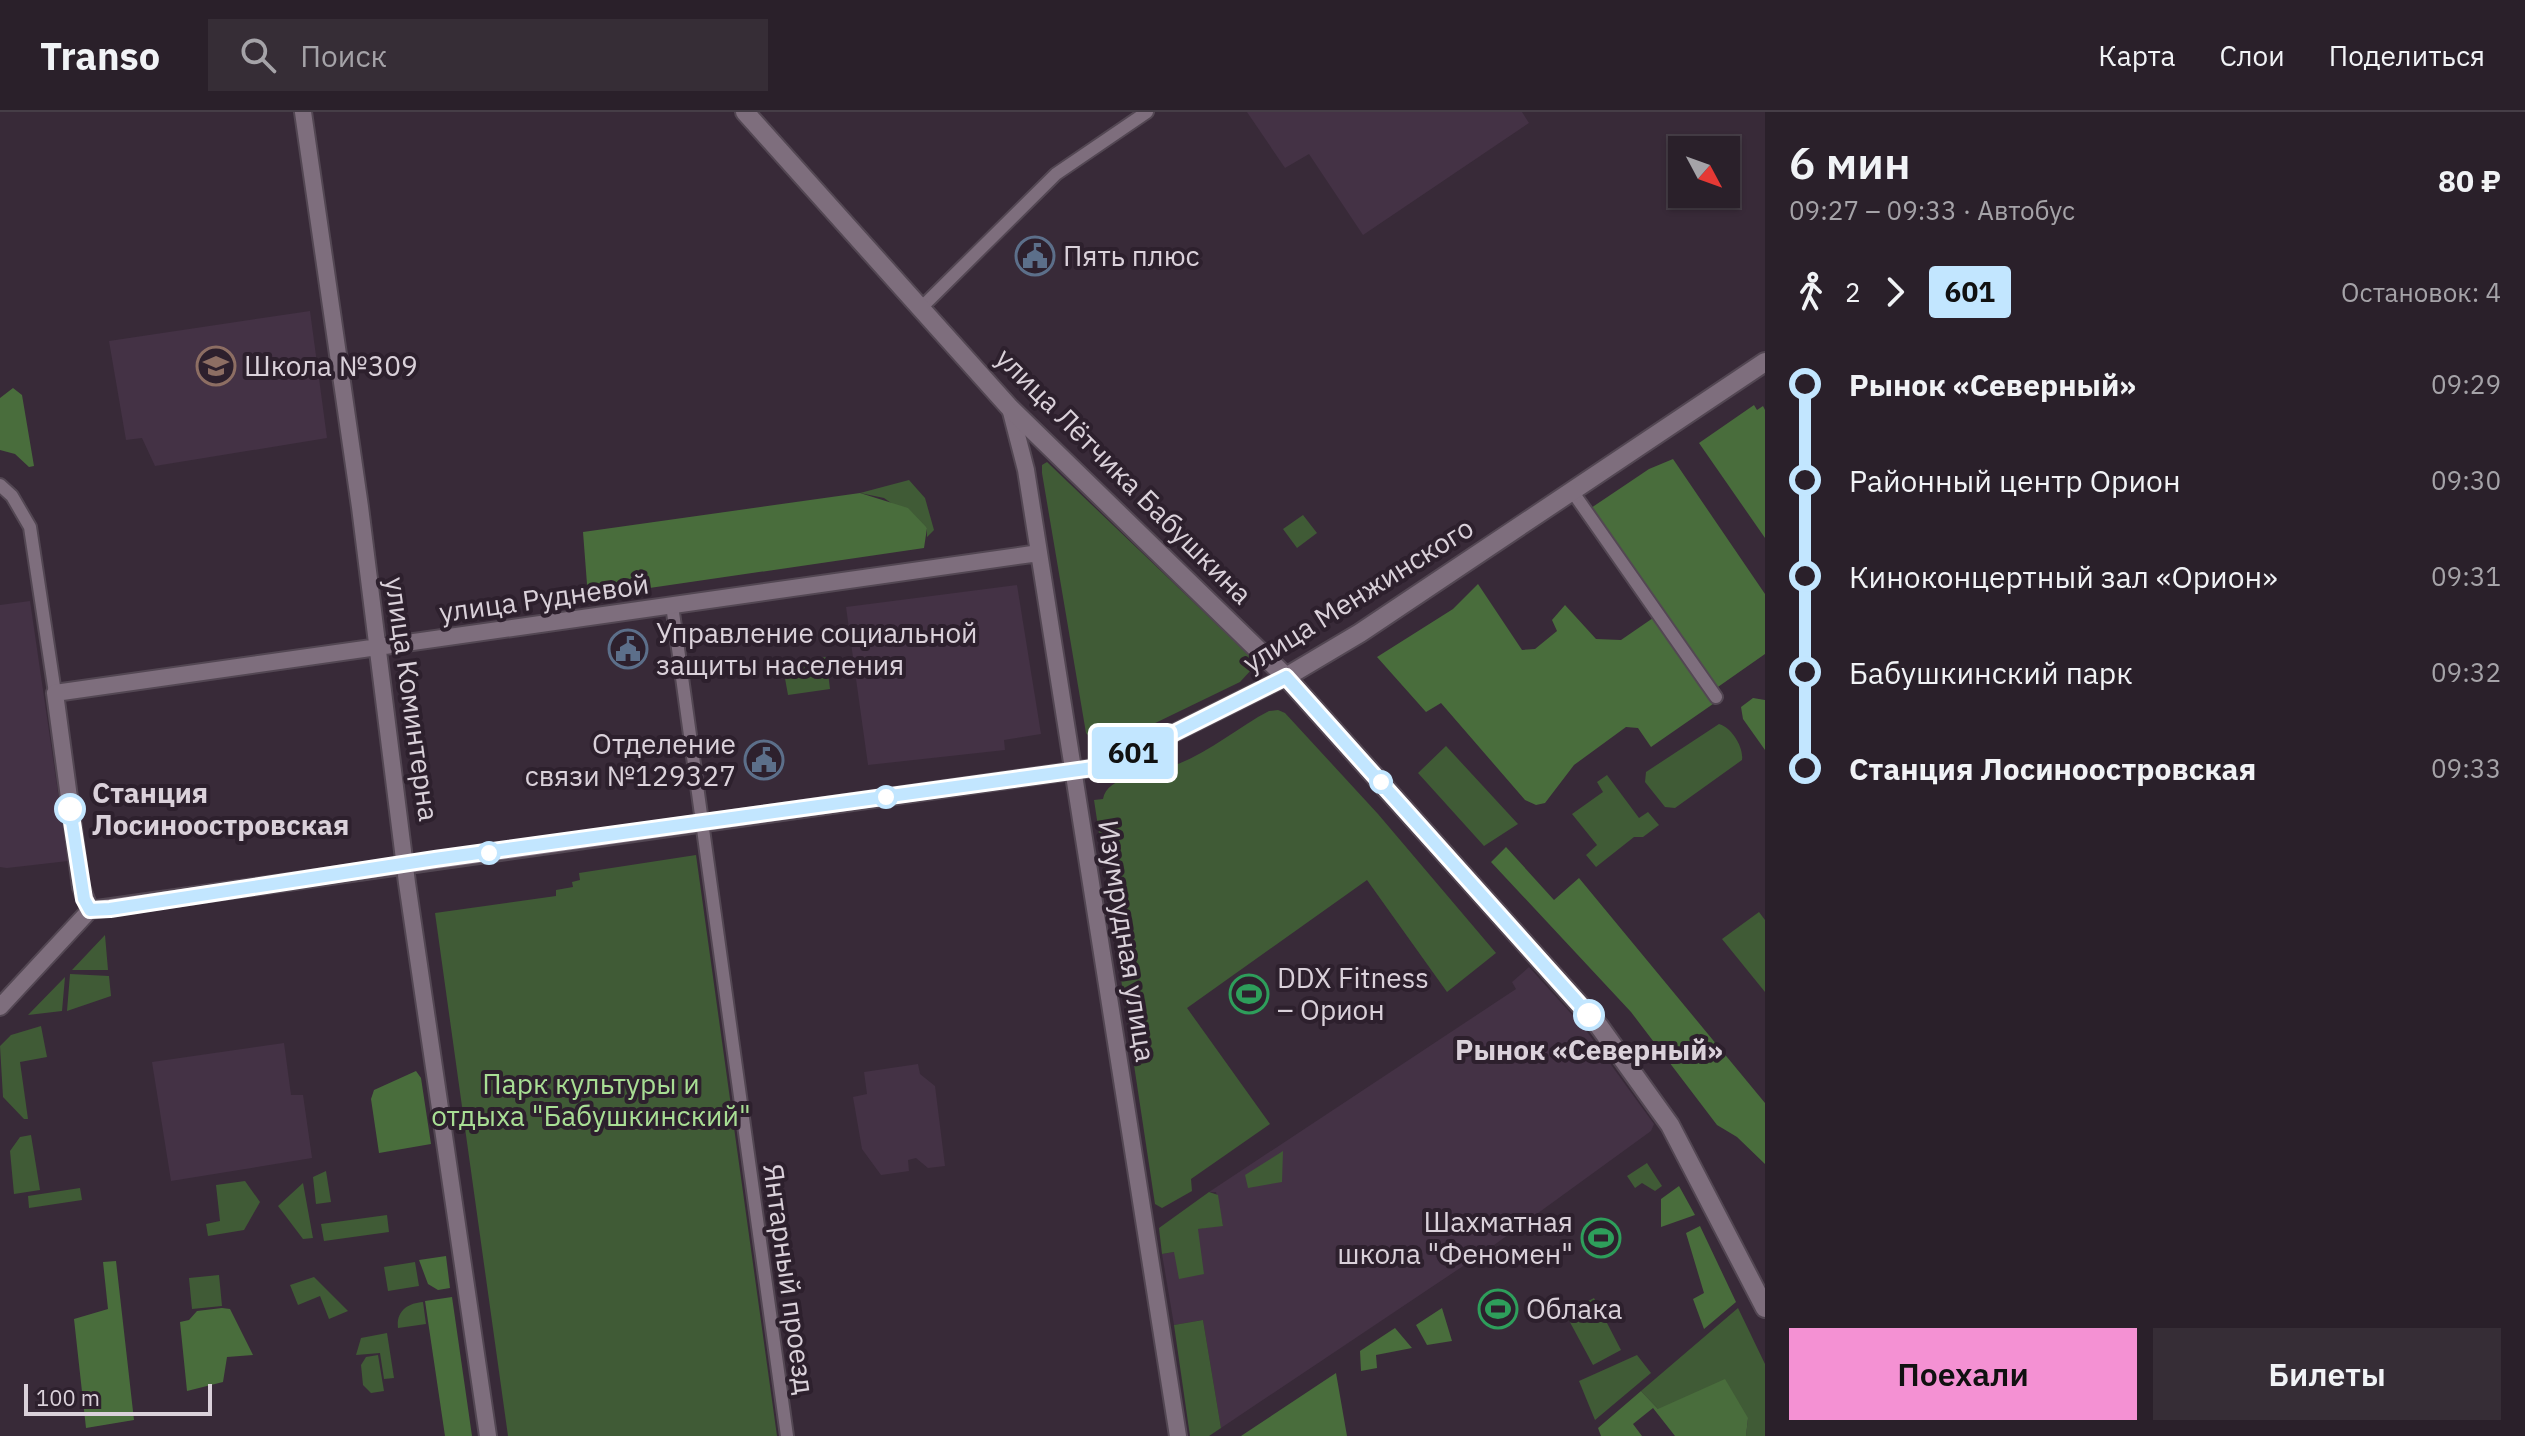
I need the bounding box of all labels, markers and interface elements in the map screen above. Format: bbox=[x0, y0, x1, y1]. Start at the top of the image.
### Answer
search box bbox=[208, 19, 768, 91]
text: Transo bbox=[40, 31, 160, 80]
icon: search bbox=[236, 33, 280, 77]
text: Поиск bbox=[300, 36, 387, 75]
text: Карта bbox=[2098, 37, 2175, 74]
text: Слои bbox=[2219, 37, 2285, 74]
text: Поделиться bbox=[2329, 37, 2485, 74]
text: 6 мин bbox=[1789, 134, 1911, 191]
north arrow bbox=[1668, 136, 1740, 208]
map controls bbox=[1668, 136, 1740, 208]
text: 80 ₽ bbox=[2438, 161, 2501, 200]
text: 09:27 – 09:33 · Автобус bbox=[1789, 193, 2075, 227]
public building icon: Пять плюс bbox=[1014, 235, 1056, 277]
place label: Пять плюс bbox=[1063, 237, 1200, 274]
icon: walk bbox=[1789, 270, 1833, 314]
icon: forward bbox=[1873, 270, 1917, 314]
text: 601 bbox=[1945, 273, 1995, 310]
text: 2 bbox=[1845, 275, 1861, 309]
text: Остановок: 4 bbox=[2341, 275, 2501, 309]
street label: улица Лётчика Бабушкина bbox=[988, 339, 1261, 612]
school or university icon: Школа №309 bbox=[195, 345, 237, 387]
place label: Школа №309 bbox=[244, 347, 418, 384]
text: Рынок «Северный» bbox=[1849, 365, 2136, 404]
text: 09:29 bbox=[2431, 367, 2501, 401]
text: Районный центр Орион bbox=[1849, 461, 2181, 500]
text: 09:30 bbox=[2431, 463, 2501, 497]
street label: улица Менжинского bbox=[1235, 509, 1480, 681]
text: Киноконцертный зал «Орион» bbox=[1849, 557, 2278, 596]
text: 09:31 bbox=[2431, 559, 2501, 593]
street label: улица Рудневой bbox=[437, 564, 651, 631]
street label: улица Коминтерна bbox=[377, 575, 448, 823]
place label: Управление социальной защиты населения bbox=[656, 614, 978, 683]
public building icon: Управление социальной защиты населения bbox=[607, 628, 649, 670]
text: Бабушкинский парк bbox=[1849, 653, 2133, 692]
text: 09:32 bbox=[2431, 655, 2501, 689]
place label: Отделение связи №129327 bbox=[525, 725, 736, 794]
line badge: 601 bbox=[1087, 727, 1179, 779]
text: 601 bbox=[1108, 734, 1158, 771]
public building icon: Отделение связи №129327 bbox=[743, 739, 785, 781]
text: Станция Лосиноостровская bbox=[1849, 749, 2256, 788]
text: 09:33 bbox=[2431, 751, 2501, 785]
unlabelled marker bbox=[1370, 771, 1392, 793]
place label: Станция Лосиноостровская bbox=[92, 774, 349, 843]
unlabelled marker bbox=[875, 786, 897, 808]
marker: Станция Лосиноостровская bbox=[55, 794, 85, 824]
street label: Изумрудная улица bbox=[1090, 818, 1165, 1064]
unlabelled marker bbox=[478, 842, 500, 864]
place label: DDX Fitness – Орион bbox=[1277, 959, 1429, 1028]
sports icon: DDX Fitness – Орион bbox=[1228, 973, 1270, 1015]
marker: Рынок «Северный» bbox=[1574, 1000, 1604, 1030]
place label: Рынок «Северный» bbox=[1455, 1031, 1723, 1068]
park label: Парк культуры и отдыха "Бабушкинский" bbox=[431, 1065, 751, 1134]
street label: Янтарный проезд bbox=[755, 1161, 824, 1397]
place label: Шахматная школа "Феномен" bbox=[1337, 1203, 1573, 1272]
sports icon: Шахматная школа "Феномен" bbox=[1580, 1217, 1622, 1259]
sports icon: Облака bbox=[1477, 1288, 1519, 1330]
place label: Облака bbox=[1526, 1290, 1622, 1327]
button: Поехали bbox=[1789, 1328, 2137, 1420]
button: Билеты bbox=[2153, 1328, 2501, 1420]
scale bar bbox=[24, 1380, 212, 1416]
text: 100 m bbox=[36, 1383, 100, 1412]

